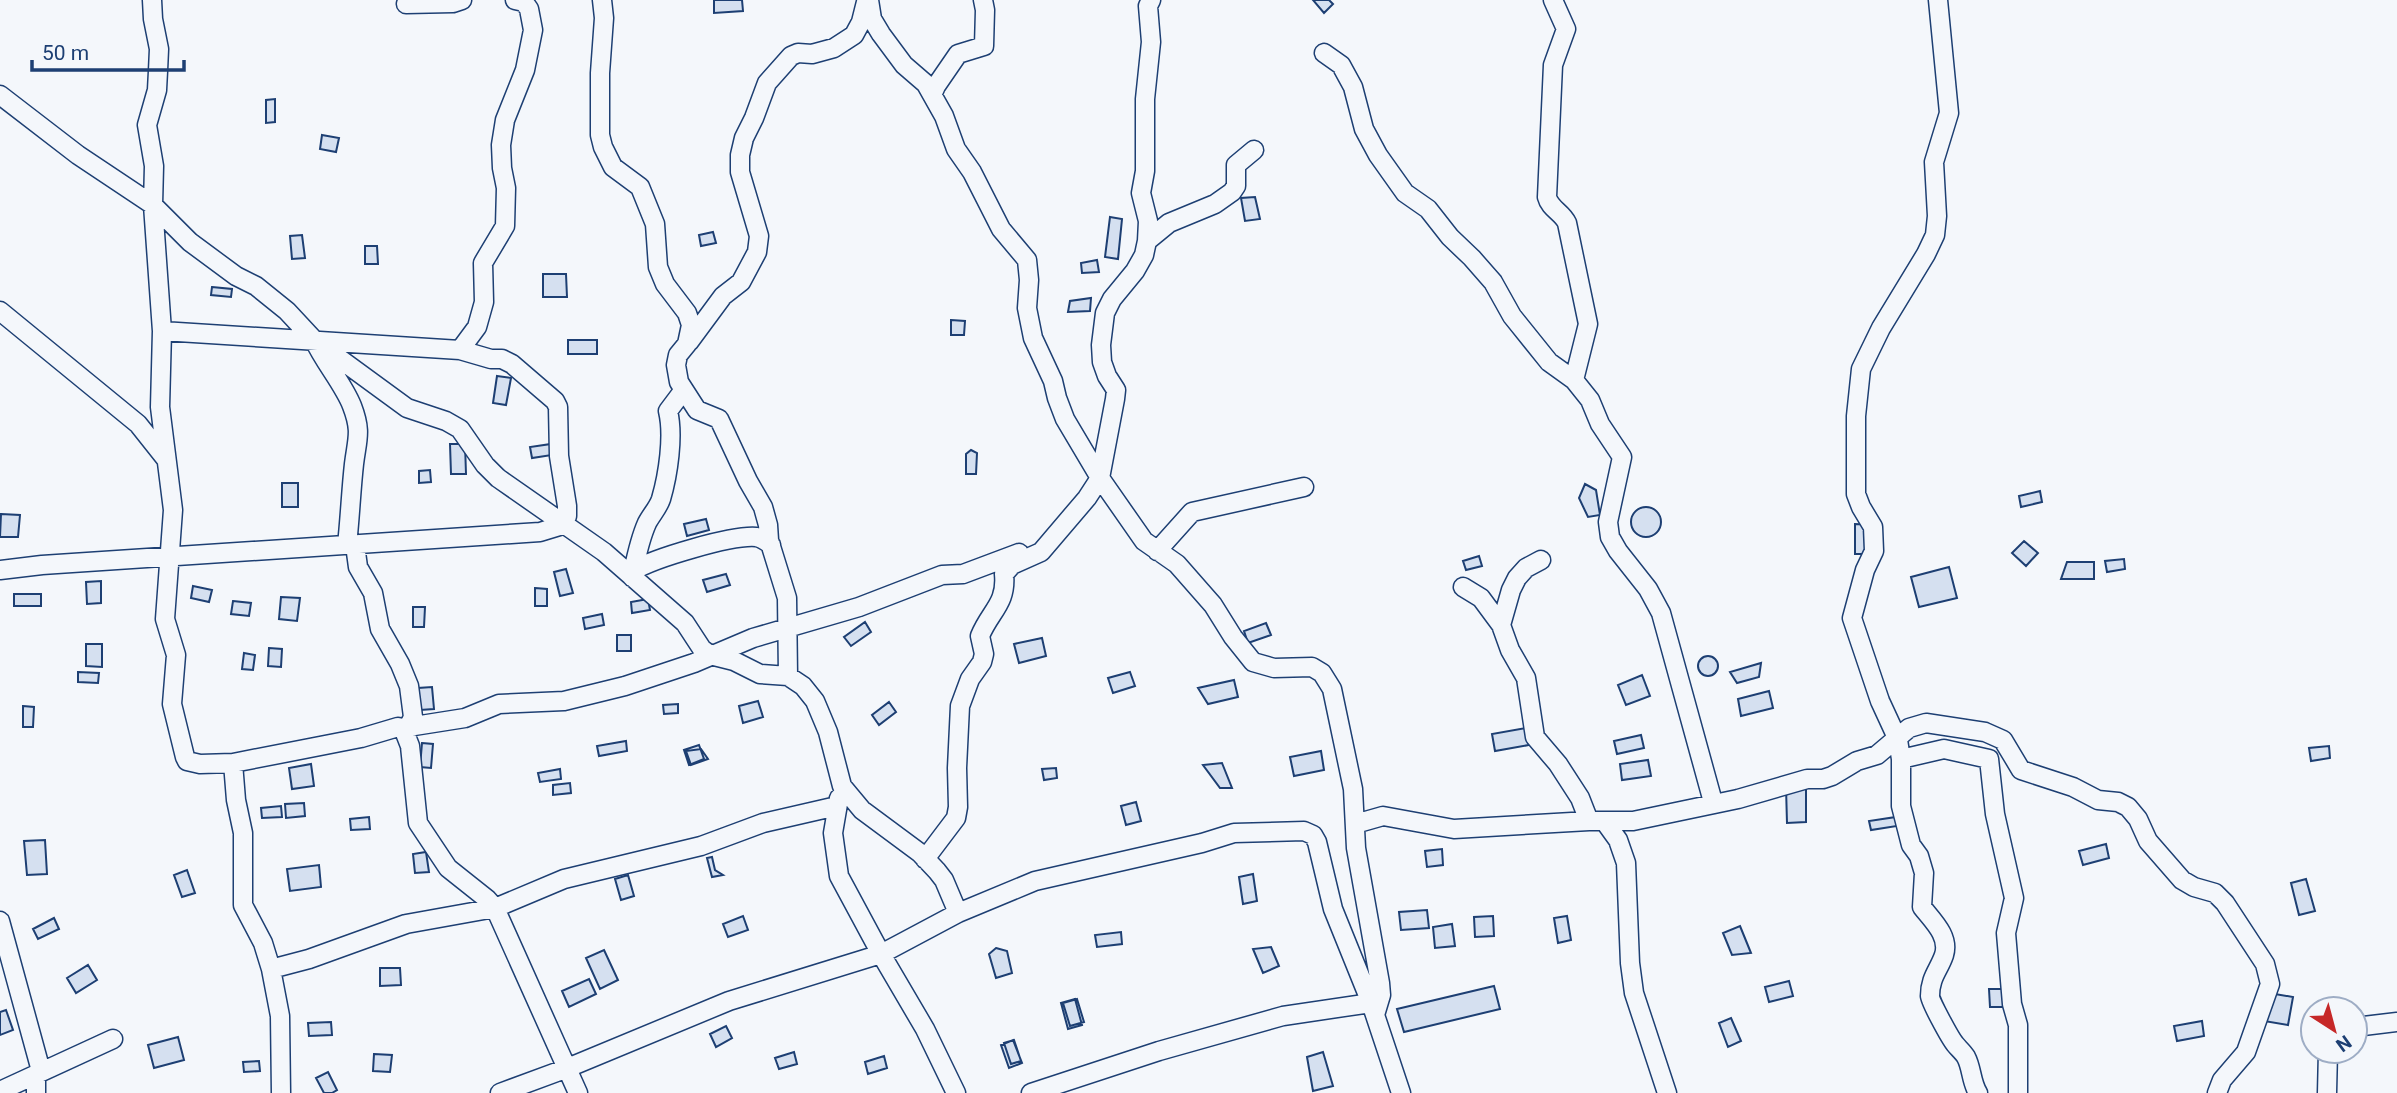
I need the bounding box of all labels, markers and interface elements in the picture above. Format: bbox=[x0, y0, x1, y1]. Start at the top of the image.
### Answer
scale bar bbox=[32, 28, 184, 72]
text: 50 m bbox=[42, 41, 89, 65]
north arrow bbox=[2299, 995, 2369, 1065]
text: N bbox=[2332, 1030, 2356, 1057]

